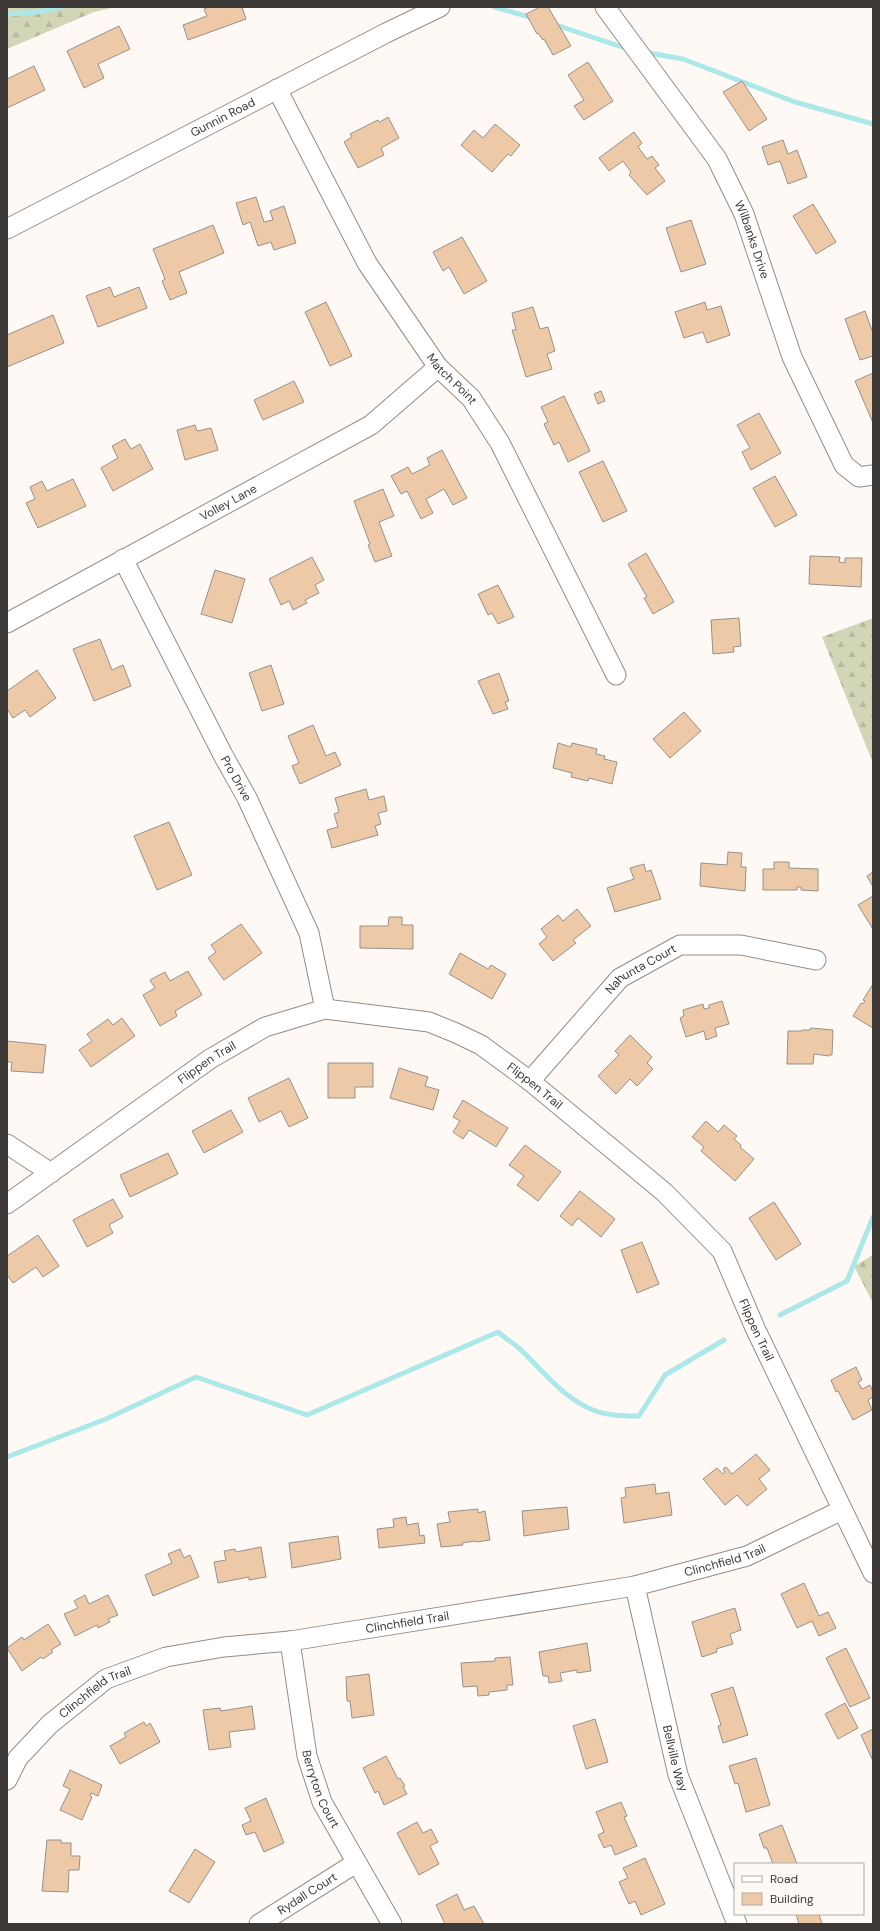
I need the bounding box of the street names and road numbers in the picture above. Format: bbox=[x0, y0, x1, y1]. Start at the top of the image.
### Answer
street label: Gunnin Road bbox=[188, 94, 258, 141]
street label: Wilbanks Drive bbox=[731, 198, 773, 281]
street label: Match Point bbox=[423, 350, 481, 408]
street label: Volley Lane bbox=[197, 480, 260, 525]
street label: Pro Drive bbox=[217, 753, 255, 804]
street label: Nahunta Court bbox=[602, 940, 679, 997]
street label: Flippen Trail bbox=[175, 1038, 239, 1087]
street label: Flippen Trail bbox=[504, 1059, 566, 1113]
street label: Flippen Trail bbox=[735, 1296, 778, 1363]
street label: Clinchfield Trail bbox=[682, 1540, 768, 1580]
street label: Clinchfield Trail bbox=[364, 1608, 450, 1637]
street label: Clinchfield Trail bbox=[55, 1662, 133, 1722]
street label: Bellville Way bbox=[659, 1724, 692, 1794]
street label: Berryton Court bbox=[298, 1749, 344, 1831]
street label: Rydall Court bbox=[274, 1869, 340, 1918]

